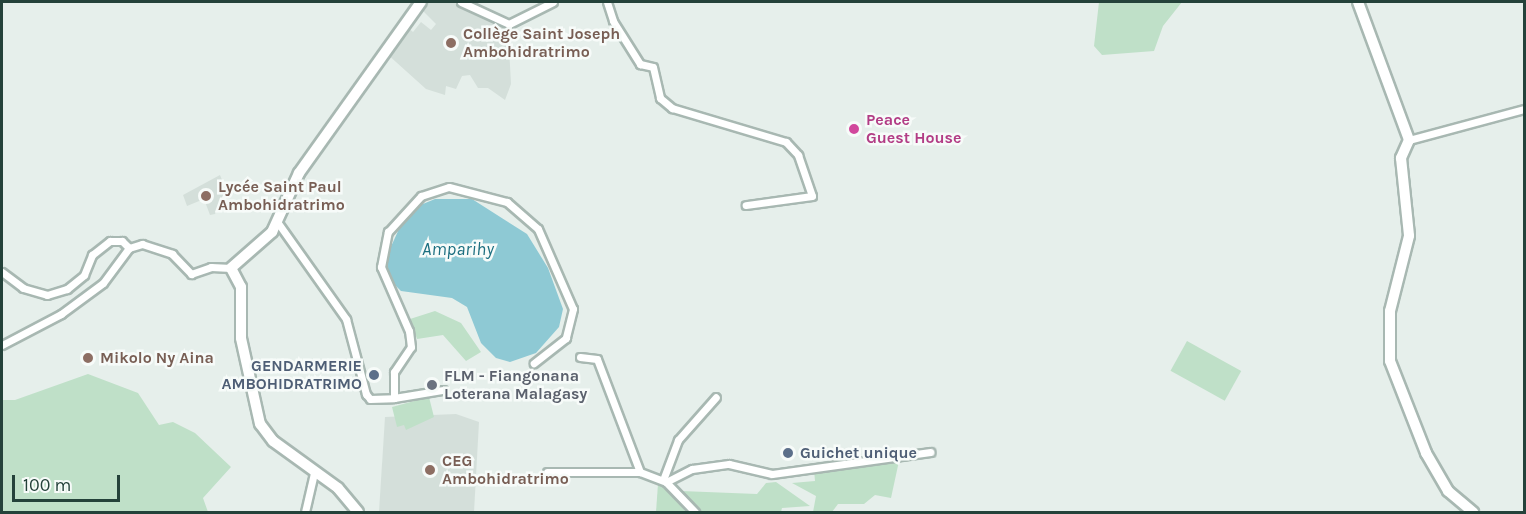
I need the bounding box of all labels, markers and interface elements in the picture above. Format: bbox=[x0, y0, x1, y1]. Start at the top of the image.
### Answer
place label: Collège Saint Joseph Ambohidratrimo bbox=[463, 24, 620, 62]
marker: Collège Saint Joseph Ambohidratrimo bbox=[444, 36, 458, 50]
place label: Peace Guest House bbox=[866, 110, 961, 148]
marker: Peace Guest House bbox=[847, 122, 861, 136]
place label: Lycée Saint Paul Ambohidratrimo bbox=[218, 177, 345, 215]
marker: Lycée Saint Paul Ambohidratrimo bbox=[199, 189, 213, 203]
water label: Amparihy bbox=[422, 238, 494, 260]
place label: Mikolo Ny Aina bbox=[100, 348, 214, 368]
marker: Mikolo Ny Aina bbox=[81, 351, 95, 365]
place label: GENDARMERIE AMBOHIDRATRIMO bbox=[221, 356, 362, 394]
place label: FLM - Fiangonana Loterana Malagasy bbox=[444, 366, 587, 404]
marker: GENDARMERIE AMBOHIDRATRIMO bbox=[367, 368, 381, 382]
marker: FLM - Fiangonana Loterana Malagasy bbox=[425, 378, 439, 392]
place label: Guichet unique bbox=[800, 443, 917, 463]
marker: Guichet unique bbox=[781, 446, 795, 460]
place label: CEG Ambohidratrimo bbox=[442, 451, 569, 489]
scale bar bbox=[15, 463, 123, 501]
marker: CEG Ambohidratrimo bbox=[423, 463, 437, 477]
text: 100 m bbox=[23, 474, 71, 496]

